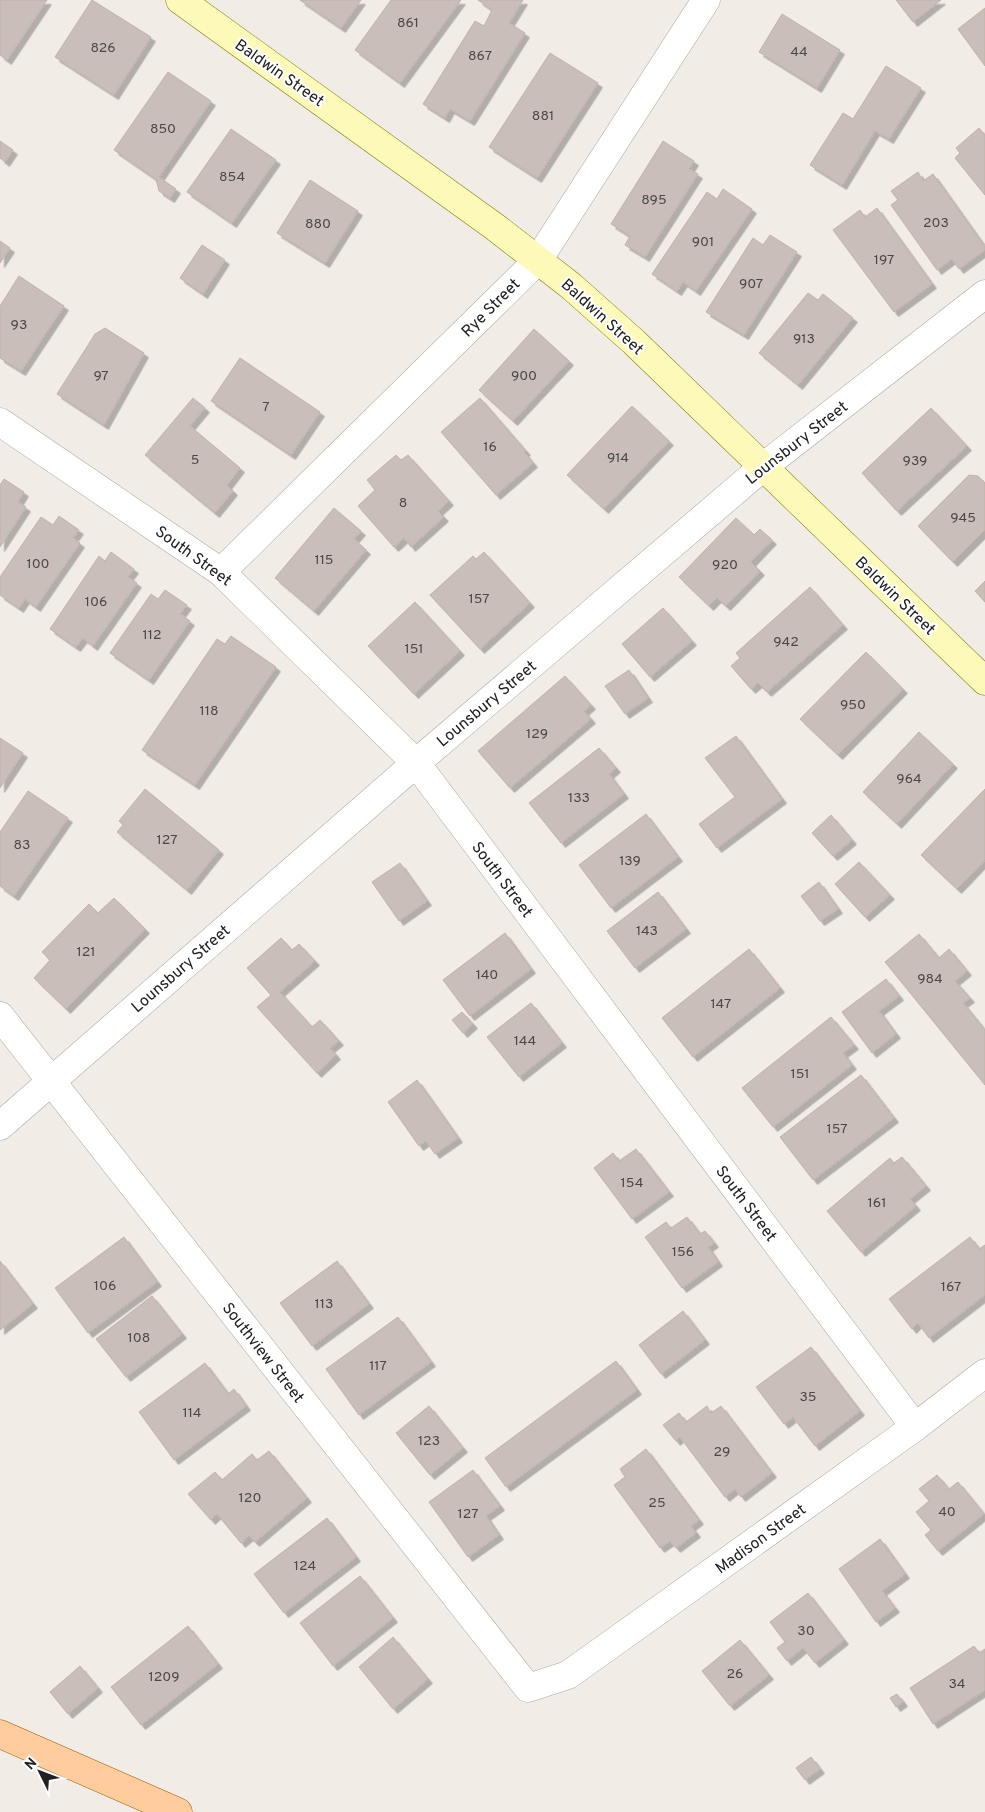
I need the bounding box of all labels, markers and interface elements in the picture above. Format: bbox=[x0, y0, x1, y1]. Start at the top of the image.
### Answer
house number: 861 bbox=[397, 15, 419, 32]
street label: Baldwin Street bbox=[230, 35, 327, 112]
house number: 826 bbox=[90, 40, 116, 57]
house number: 44 bbox=[790, 44, 808, 61]
house number: 867 bbox=[468, 48, 492, 65]
house number: 881 bbox=[532, 108, 554, 125]
house number: 850 bbox=[150, 121, 176, 138]
house number: 854 bbox=[219, 169, 245, 186]
house number: 895 bbox=[641, 192, 667, 209]
house number: 203 bbox=[923, 215, 949, 232]
house number: 880 bbox=[305, 216, 331, 233]
house number: 901 bbox=[692, 234, 714, 251]
house number: 197 bbox=[874, 252, 894, 269]
street label: Rye Street bbox=[458, 275, 525, 342]
street label: Baldwin Street bbox=[556, 275, 647, 360]
house number: 907 bbox=[739, 276, 763, 293]
house number: 93 bbox=[11, 317, 27, 334]
house number: 913 bbox=[793, 331, 815, 348]
house number: 97 bbox=[93, 368, 109, 385]
house number: 900 bbox=[511, 368, 537, 385]
street label: Lounsbury Street bbox=[742, 397, 852, 490]
house number: 7 bbox=[262, 399, 270, 416]
house number: 16 bbox=[483, 439, 497, 456]
house number: 914 bbox=[607, 450, 629, 467]
house number: 5 bbox=[191, 452, 199, 469]
house number: 939 bbox=[903, 453, 927, 470]
house number: 8 bbox=[399, 495, 407, 512]
house number: 945 bbox=[950, 510, 976, 527]
street label: South Street bbox=[151, 522, 235, 591]
house number: 115 bbox=[314, 552, 334, 569]
street label: Baldwin Street bbox=[850, 553, 939, 640]
house number: 100 bbox=[26, 556, 50, 573]
house number: 920 bbox=[712, 557, 738, 574]
house number: 157 bbox=[468, 591, 490, 608]
house number: 106 bbox=[85, 594, 107, 611]
house number: 112 bbox=[142, 627, 162, 644]
house number: 942 bbox=[773, 634, 799, 651]
house number: 151 bbox=[404, 641, 424, 658]
street label: Lounsbury Street bbox=[433, 657, 541, 752]
house number: 950 bbox=[840, 697, 866, 714]
house number: 118 bbox=[200, 703, 219, 720]
house number: 129 bbox=[526, 726, 548, 743]
house number: 964 bbox=[896, 771, 922, 788]
house number: 133 bbox=[568, 790, 590, 807]
house number: 127 bbox=[157, 832, 177, 849]
house number: 83 bbox=[14, 837, 30, 854]
street label: South Street bbox=[466, 838, 536, 922]
house number: 139 bbox=[619, 853, 641, 870]
street label: Lounsbury Street bbox=[128, 921, 235, 1018]
house number: 143 bbox=[636, 923, 658, 940]
house number: 121 bbox=[76, 944, 96, 961]
house number: 140 bbox=[476, 967, 498, 984]
house number: 984 bbox=[917, 971, 943, 988]
house number: 147 bbox=[711, 996, 731, 1013]
house number: 144 bbox=[514, 1033, 536, 1050]
house number: 151 bbox=[790, 1066, 810, 1083]
house number: 157 bbox=[826, 1121, 848, 1138]
street label: South Street bbox=[710, 1162, 780, 1246]
house number: 154 bbox=[621, 1175, 643, 1192]
house number: 161 bbox=[868, 1195, 886, 1212]
house number: 156 bbox=[672, 1244, 694, 1261]
house number: 106 bbox=[94, 1278, 116, 1295]
house number: 167 bbox=[941, 1279, 961, 1296]
house number: 113 bbox=[315, 1296, 333, 1313]
street label: Southview Street bbox=[217, 1299, 308, 1407]
house number: 108 bbox=[128, 1330, 150, 1347]
house number: 117 bbox=[369, 1358, 387, 1375]
house number: 35 bbox=[799, 1389, 817, 1406]
house number: 114 bbox=[183, 1405, 201, 1422]
house number: 123 bbox=[418, 1433, 440, 1450]
house number: 29 bbox=[714, 1444, 730, 1461]
house number: 120 bbox=[239, 1490, 261, 1507]
house number: 25 bbox=[648, 1495, 666, 1512]
street label: Madison Street bbox=[712, 1500, 810, 1579]
house number: 40 bbox=[938, 1504, 956, 1521]
house number: 127 bbox=[458, 1506, 478, 1523]
house number: 124 bbox=[294, 1558, 316, 1575]
house number: 30 bbox=[797, 1623, 815, 1640]
house number: 26 bbox=[727, 1666, 743, 1683]
house number: 1209 bbox=[148, 1669, 180, 1686]
house number: 34 bbox=[948, 1676, 966, 1693]
north arrow bbox=[15, 1747, 65, 1797]
text: N bbox=[22, 1755, 41, 1774]

